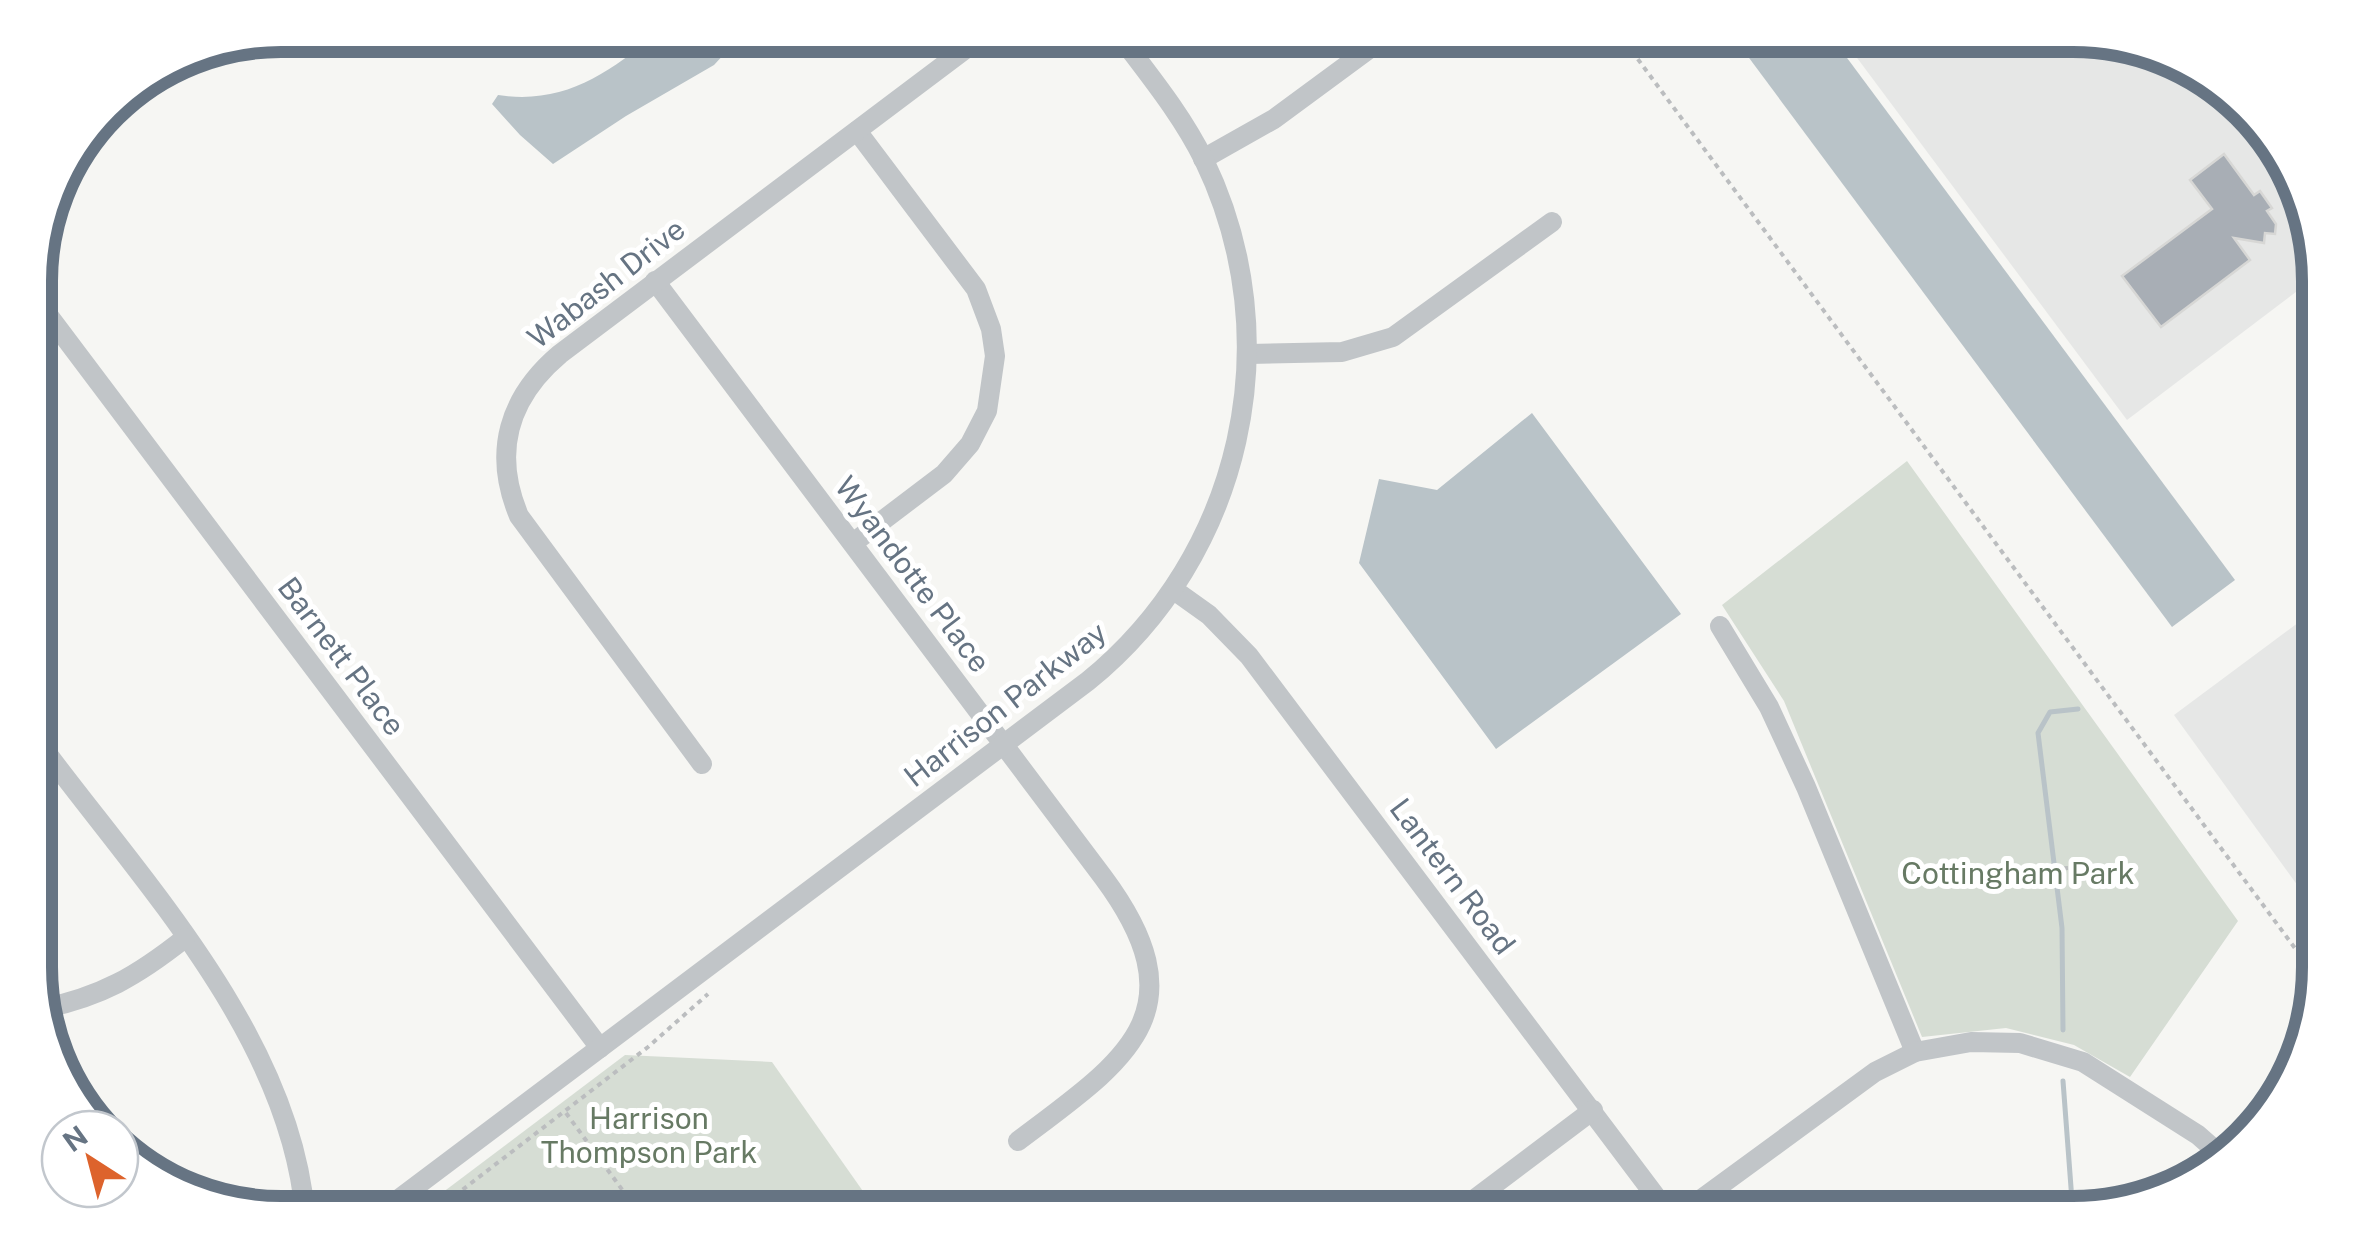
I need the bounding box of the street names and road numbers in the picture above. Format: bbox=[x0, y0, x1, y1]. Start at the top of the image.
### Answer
street label: Wabash Drive bbox=[520, 210, 692, 356]
street label: Wyandotte Place bbox=[828, 469, 998, 679]
street label: Barnett Place bbox=[271, 570, 413, 742]
street label: Harrison Parkway bbox=[897, 614, 1113, 794]
street label: Lantern Road bbox=[1383, 791, 1523, 961]

